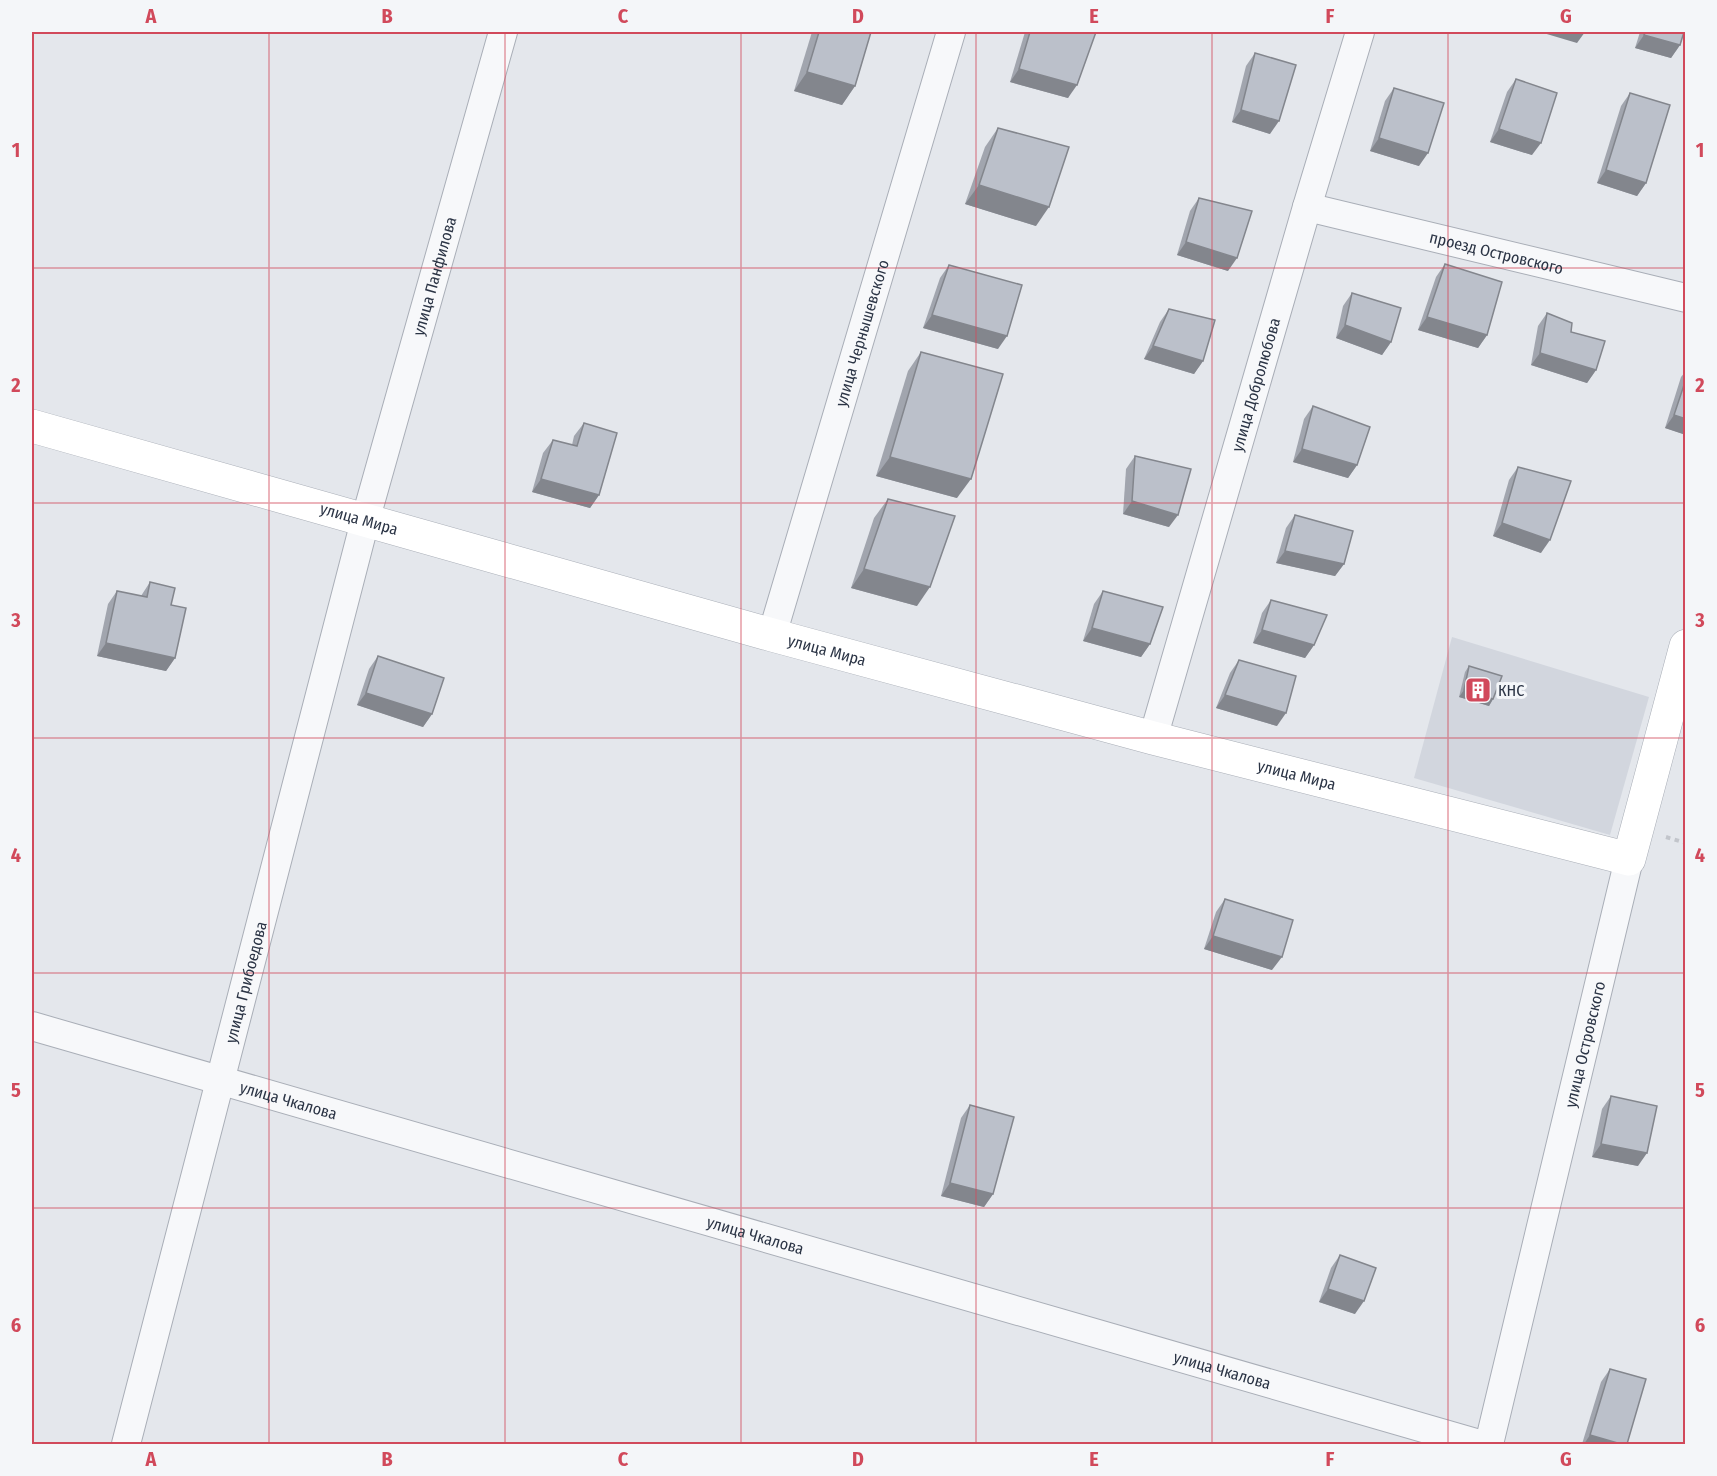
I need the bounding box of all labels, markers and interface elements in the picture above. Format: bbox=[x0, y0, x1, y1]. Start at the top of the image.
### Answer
text: A bbox=[145, 4, 158, 28]
text: B bbox=[381, 4, 393, 28]
text: C bbox=[618, 4, 629, 28]
text: D bbox=[852, 4, 864, 28]
text: E bbox=[1089, 4, 1099, 28]
text: F bbox=[1326, 4, 1335, 28]
text: G bbox=[1560, 4, 1572, 28]
text: 1 bbox=[12, 138, 20, 162]
text: 1 bbox=[1696, 138, 1704, 162]
street label: улица Панфилова bbox=[408, 214, 460, 338]
street label: проезд Островского bbox=[1428, 227, 1565, 278]
street label: улица Чернышевского bbox=[831, 257, 892, 409]
street label: улица Добролюбова bbox=[1227, 315, 1284, 454]
text: 2 bbox=[10, 373, 21, 397]
text: 2 bbox=[1694, 373, 1705, 397]
street label: улица Мира bbox=[318, 498, 400, 538]
text: 3 bbox=[10, 608, 21, 632]
text: 3 bbox=[1694, 608, 1705, 632]
street label: улица Мира bbox=[786, 630, 868, 670]
building icon: КНС bbox=[1463, 675, 1493, 705]
place label: КНС bbox=[1498, 681, 1524, 700]
street label: улица Мира bbox=[1256, 755, 1338, 794]
text: 4 bbox=[11, 843, 21, 867]
text: 4 bbox=[1695, 843, 1705, 867]
street label: улица Грибоедова bbox=[221, 919, 270, 1045]
street label: улица Островского bbox=[1560, 979, 1609, 1109]
street label: улица Чкалова bbox=[238, 1077, 339, 1123]
text: 5 bbox=[11, 1078, 21, 1102]
text: 5 bbox=[1695, 1078, 1705, 1102]
street label: улица Чкалова bbox=[705, 1212, 806, 1258]
text: 6 bbox=[11, 1313, 21, 1337]
text: 6 bbox=[1695, 1313, 1705, 1337]
street label: улица Чкалова bbox=[1172, 1347, 1273, 1393]
text: A bbox=[145, 1447, 158, 1471]
text: B bbox=[381, 1447, 393, 1471]
text: C bbox=[618, 1447, 629, 1471]
text: D bbox=[852, 1447, 864, 1471]
text: E bbox=[1089, 1447, 1099, 1471]
text: F bbox=[1326, 1447, 1335, 1471]
text: G bbox=[1560, 1447, 1572, 1471]

